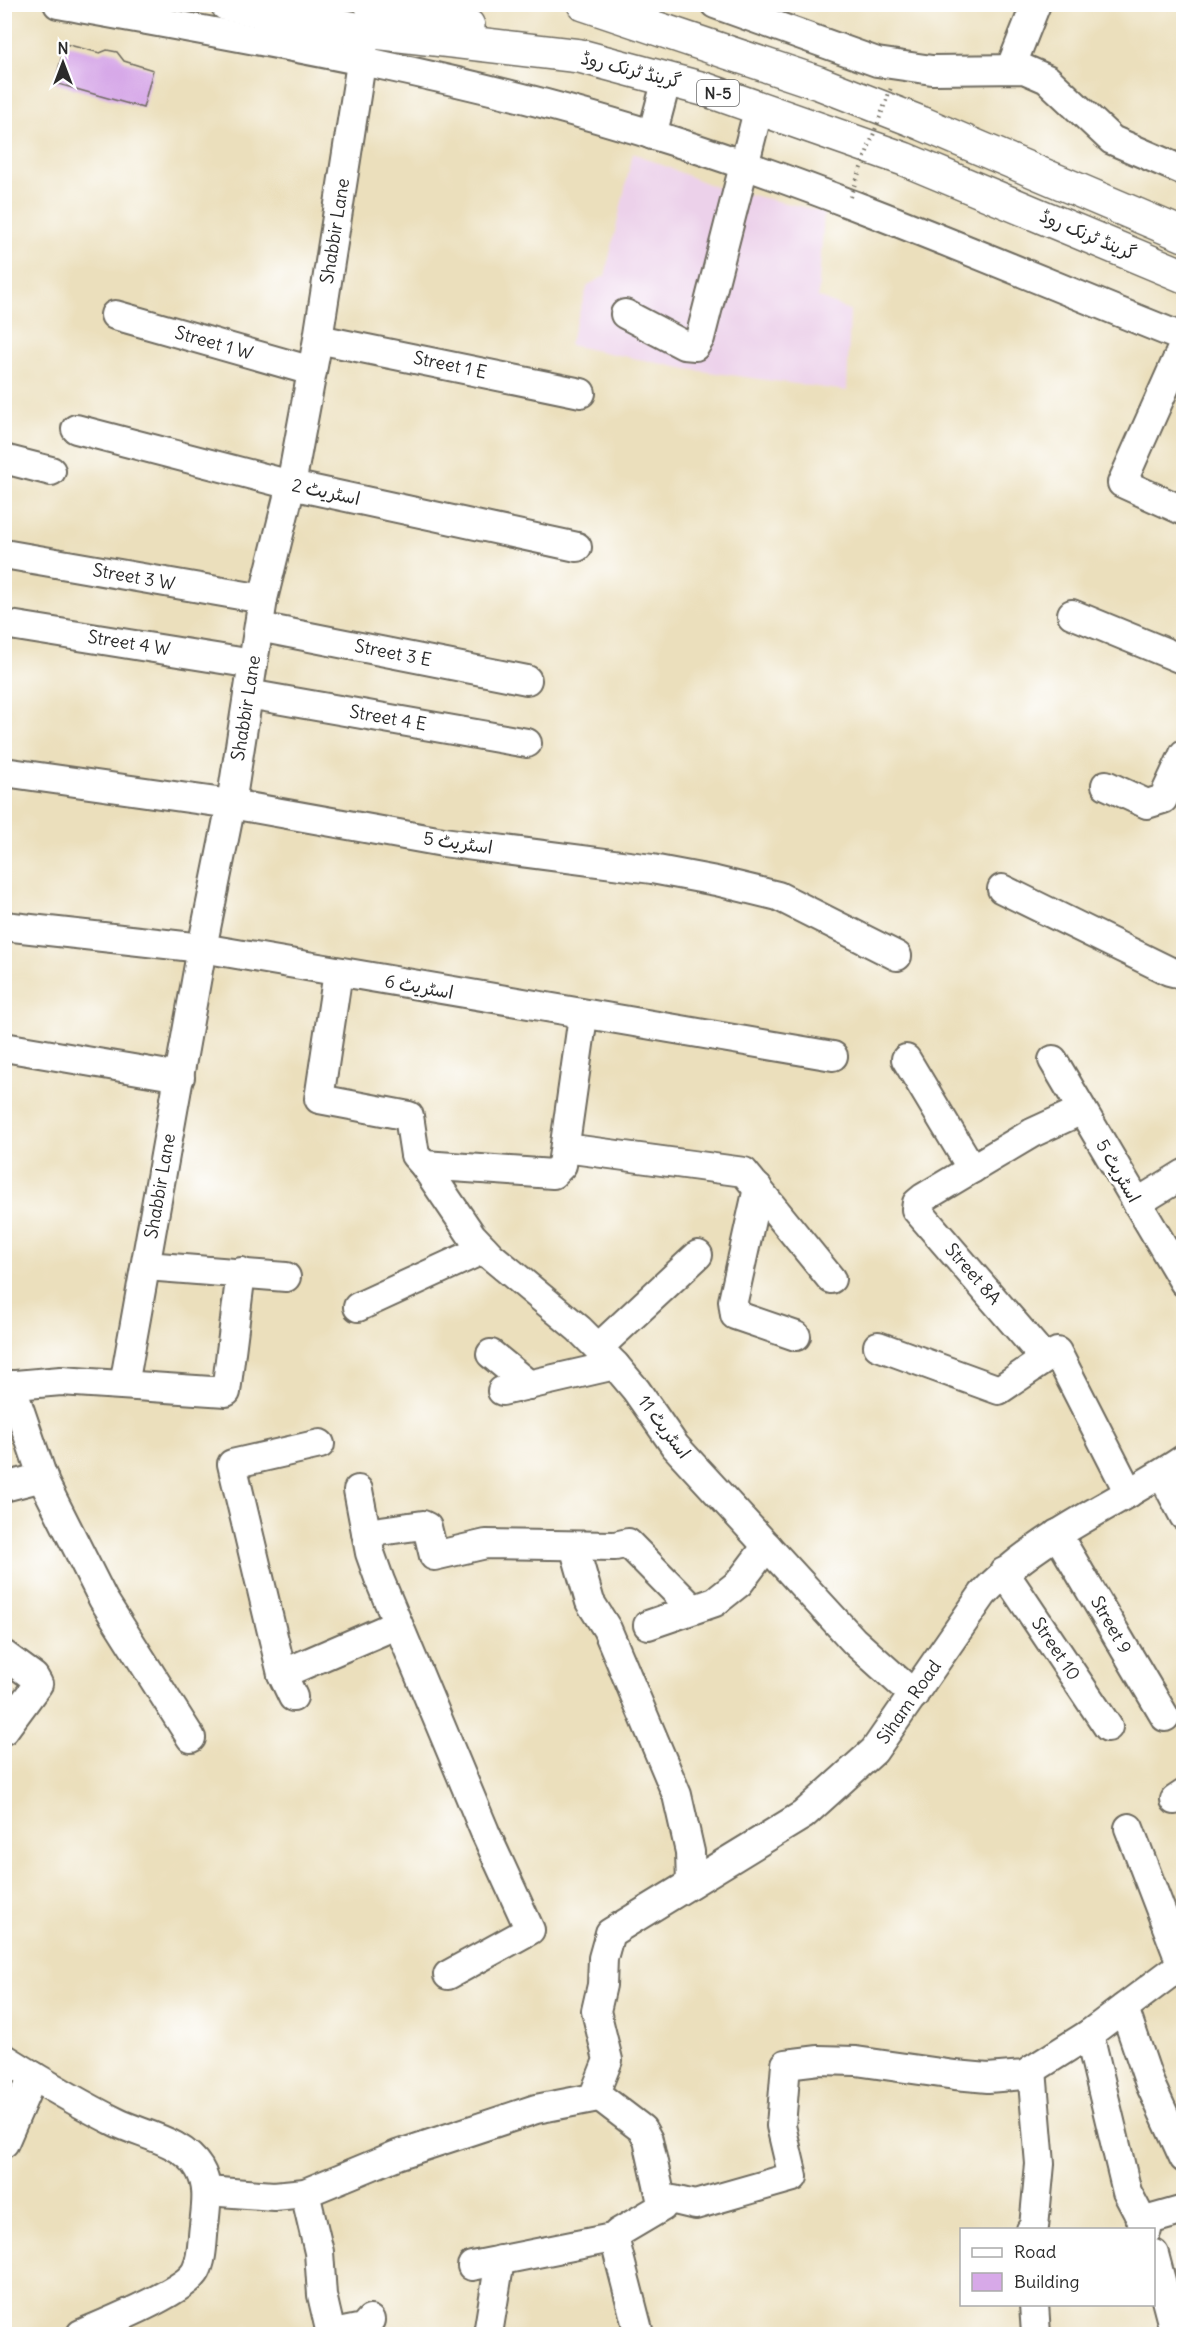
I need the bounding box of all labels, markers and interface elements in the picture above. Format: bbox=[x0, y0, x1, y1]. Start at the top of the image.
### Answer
north arrow bbox=[33, 33, 93, 93]
text: N bbox=[57, 38, 69, 58]
street label: گرینڈ ٹرنک روڈ bbox=[579, 46, 684, 93]
road number: N-5 bbox=[697, 80, 739, 106]
street label: Shabbir Lane bbox=[315, 177, 354, 285]
street label: گرینڈ ٹرنک روڈ bbox=[1037, 204, 1140, 265]
street label: Street 1 W bbox=[172, 320, 256, 365]
street label: Street 1 E bbox=[411, 346, 489, 383]
street label: اسٹریٹ 2 bbox=[290, 473, 362, 510]
street label: Street 3 W bbox=[91, 558, 177, 595]
street label: Street 4 W bbox=[86, 625, 172, 660]
street label: Street 3 E bbox=[353, 634, 433, 671]
street label: Shabbir Lane bbox=[226, 654, 265, 762]
street label: Street 4 E bbox=[348, 699, 428, 736]
street label: اسٹریٹ 5 bbox=[422, 826, 494, 859]
street label: اسٹریٹ 6 bbox=[383, 969, 455, 1004]
street label: Shabbir Lane bbox=[139, 1132, 180, 1240]
street label: اسٹریٹ 5 bbox=[1091, 1135, 1146, 1207]
street label: Street 8A bbox=[940, 1238, 1006, 1309]
street label: اسٹریٹ 11 bbox=[633, 1390, 696, 1463]
street label: Street 9 bbox=[1086, 1592, 1137, 1658]
street label: Street 10 bbox=[1027, 1613, 1086, 1685]
street label: Siham Road bbox=[871, 1655, 946, 1748]
legend bbox=[960, 2228, 1155, 2306]
text: Road bbox=[1014, 2240, 1057, 2263]
text: Building bbox=[1014, 2270, 1079, 2293]

